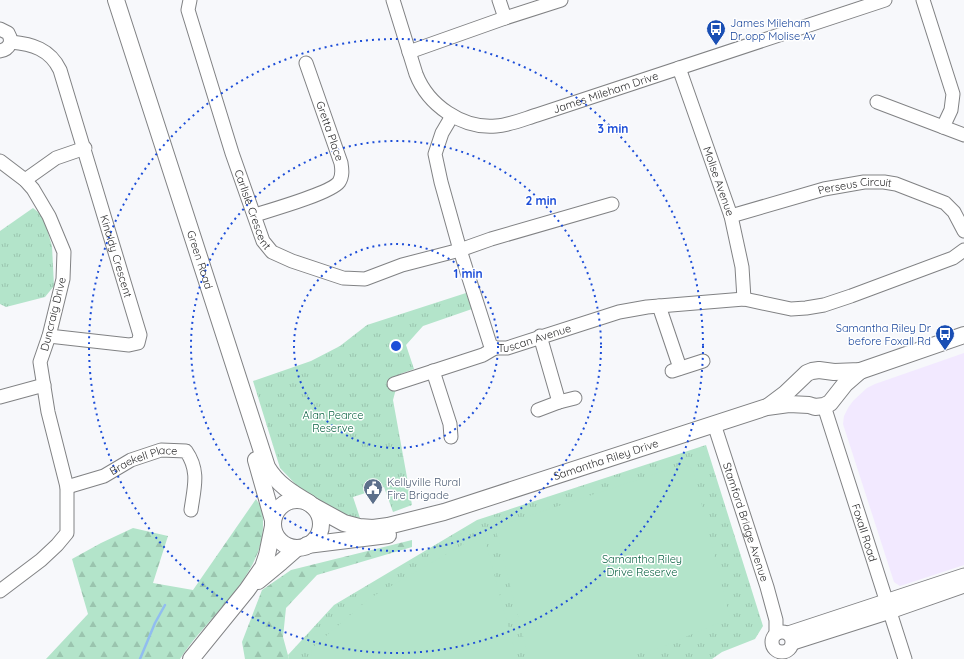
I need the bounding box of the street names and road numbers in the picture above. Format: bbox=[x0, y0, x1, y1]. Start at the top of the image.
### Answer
street label: James Mileham Drive bbox=[551, 68, 660, 116]
street label: Gretta Place bbox=[313, 99, 347, 163]
street label: Molise Avenue bbox=[700, 145, 737, 218]
street label: Carlisle Crescent bbox=[231, 168, 274, 253]
street label: Perseus Circuit bbox=[816, 175, 893, 197]
street label: Kinaldy Crescent bbox=[97, 213, 135, 300]
street label: Green Road bbox=[184, 229, 216, 291]
street label: Duncraig Drive bbox=[37, 276, 69, 352]
street label: Tuscan Avenue bbox=[498, 321, 573, 355]
street label: Samantha Riley Drive bbox=[552, 436, 660, 483]
street label: Braekell Place bbox=[107, 443, 178, 478]
street label: Stamford Bridge Avenue bbox=[720, 461, 772, 583]
street label: Foxall Road bbox=[849, 502, 880, 563]

